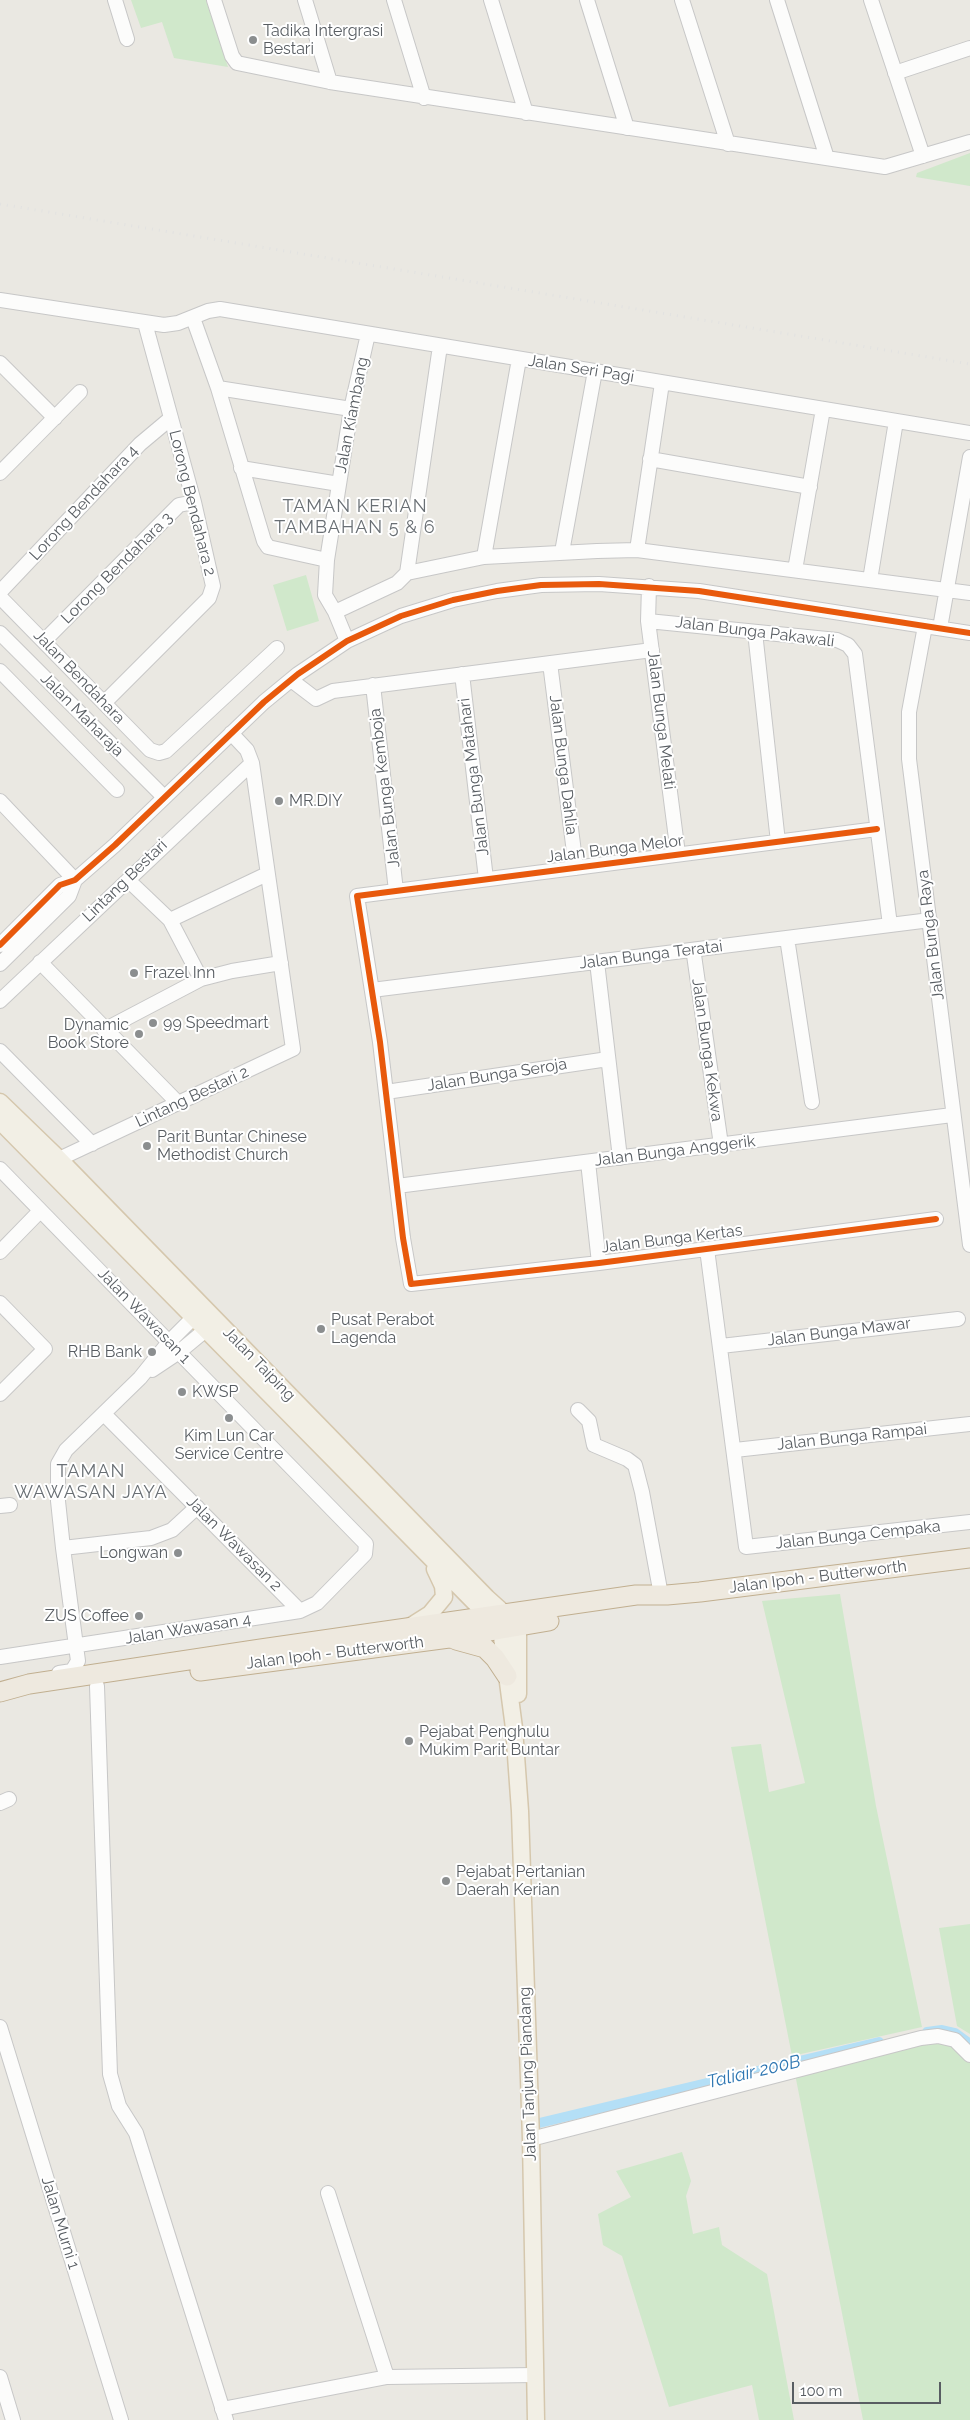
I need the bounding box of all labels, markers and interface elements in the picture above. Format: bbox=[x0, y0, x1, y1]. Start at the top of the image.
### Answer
place label: Tadika Intergrasi Bestari bbox=[263, 21, 383, 59]
marker: Tadika Intergrasi Bestari bbox=[247, 34, 259, 46]
street label: Jalan Seri Pagi bbox=[527, 351, 635, 387]
street label: Jalan Kiambang bbox=[331, 355, 373, 475]
street label: Lorong Bendahara 2 bbox=[165, 428, 219, 578]
street label: Lorong Bendahara 4 bbox=[26, 442, 142, 564]
district label: TAMAN KERIAN TAMBAHAN 5 & 6 bbox=[273, 496, 437, 538]
street label: Lorong Bendahara 3 bbox=[57, 508, 177, 628]
street label: Jalan Bunga Pakawali bbox=[675, 613, 835, 651]
street label: Jalan Bendahara bbox=[29, 626, 129, 728]
street label: Jalan Bunga Melati bbox=[643, 649, 679, 791]
street label: Jalan Maharaja bbox=[36, 669, 128, 761]
street label: Jalan Bunga Dahlia bbox=[545, 694, 581, 836]
street label: Jalan Bunga Matahari bbox=[455, 697, 493, 857]
street label: Jalan Bunga Kemboja bbox=[366, 707, 404, 869]
place label: MR.DIY bbox=[289, 791, 342, 811]
marker: MR.DIY bbox=[273, 795, 285, 807]
street label: Jalan Bunga Melor bbox=[545, 831, 685, 867]
street label: Lintang Bestari bbox=[79, 836, 171, 926]
street label: Jalan Bunga Raya bbox=[913, 869, 949, 1001]
street label: Jalan Bunga Teratai bbox=[578, 937, 724, 973]
place label: Frazel Inn bbox=[144, 963, 215, 983]
marker: Frazel Inn bbox=[128, 967, 140, 979]
street label: Jalan Bunga Kekwa bbox=[687, 977, 727, 1123]
place label: 99 Speedmart bbox=[163, 1013, 269, 1033]
place label: Dynamic Book Store bbox=[48, 1015, 129, 1053]
marker: 99 Speedmart bbox=[147, 1017, 159, 1029]
marker: Dynamic Book Store bbox=[133, 1028, 145, 1040]
street label: Jalan Bunga Seroja bbox=[426, 1054, 568, 1096]
street label: Lintang Bestari 2 bbox=[132, 1062, 252, 1132]
place label: Parit Buntar Chinese Methodist Church bbox=[157, 1127, 307, 1165]
street label: Jalan Bunga Anggerik bbox=[594, 1132, 756, 1170]
marker: Parit Buntar Chinese Methodist Church bbox=[141, 1140, 153, 1152]
street label: Jalan Bunga Kertas bbox=[601, 1221, 743, 1257]
street label: Jalan Wawasan 1 bbox=[94, 1264, 194, 1368]
place label: Pusat Perabot Lagenda bbox=[331, 1310, 434, 1348]
street label: Jalan Bunga Mawar bbox=[766, 1314, 912, 1350]
street label: Jalan Taiping bbox=[219, 1323, 299, 1405]
marker: Pusat Perabot Lagenda bbox=[315, 1323, 327, 1335]
place label: RHB Bank bbox=[68, 1342, 142, 1362]
marker: RHB Bank bbox=[146, 1346, 158, 1358]
place label: KWSP bbox=[192, 1382, 238, 1402]
marker: KWSP bbox=[176, 1386, 188, 1398]
marker: Kim Lun Car Service Centre bbox=[223, 1412, 235, 1424]
street label: Jalan Bunga Rampai bbox=[776, 1420, 928, 1454]
place label: Kim Lun Car Service Centre bbox=[175, 1426, 283, 1464]
district label: TAMAN WAWASAN JAYA bbox=[13, 1461, 169, 1504]
street label: Jalan Wawasan 2 bbox=[182, 1492, 286, 1596]
street label: Jalan Bunga Cempaka bbox=[775, 1517, 941, 1553]
place label: Longwan bbox=[99, 1543, 168, 1563]
marker: Longwan bbox=[172, 1547, 184, 1559]
street label: Jalan Ipoh - Butterworth bbox=[728, 1557, 908, 1597]
place label: ZUS Coffee bbox=[45, 1606, 129, 1626]
street label: Jalan Wawasan 4 bbox=[124, 1610, 252, 1648]
marker: ZUS Coffee bbox=[133, 1610, 145, 1622]
street label: Jalan Ipoh - Butterworth bbox=[245, 1633, 425, 1673]
place label: Pejabat Penghulu Mukim Parit Buntar bbox=[419, 1722, 560, 1760]
marker: Pejabat Penghulu Mukim Parit Buntar bbox=[403, 1735, 415, 1747]
place label: Pejabat Pertanian Daerah Kerian bbox=[456, 1862, 585, 1900]
marker: Pejabat Pertanian Daerah Kerian bbox=[440, 1875, 452, 1887]
street label: Jalan Tanjung Piandang bbox=[515, 1986, 541, 2162]
water label: Taliair 200B bbox=[705, 2051, 803, 2093]
street label: Jalan Murni 1 bbox=[37, 2174, 83, 2272]
scale bar bbox=[795, 2372, 944, 2404]
text: 100 m bbox=[800, 2382, 842, 2400]

